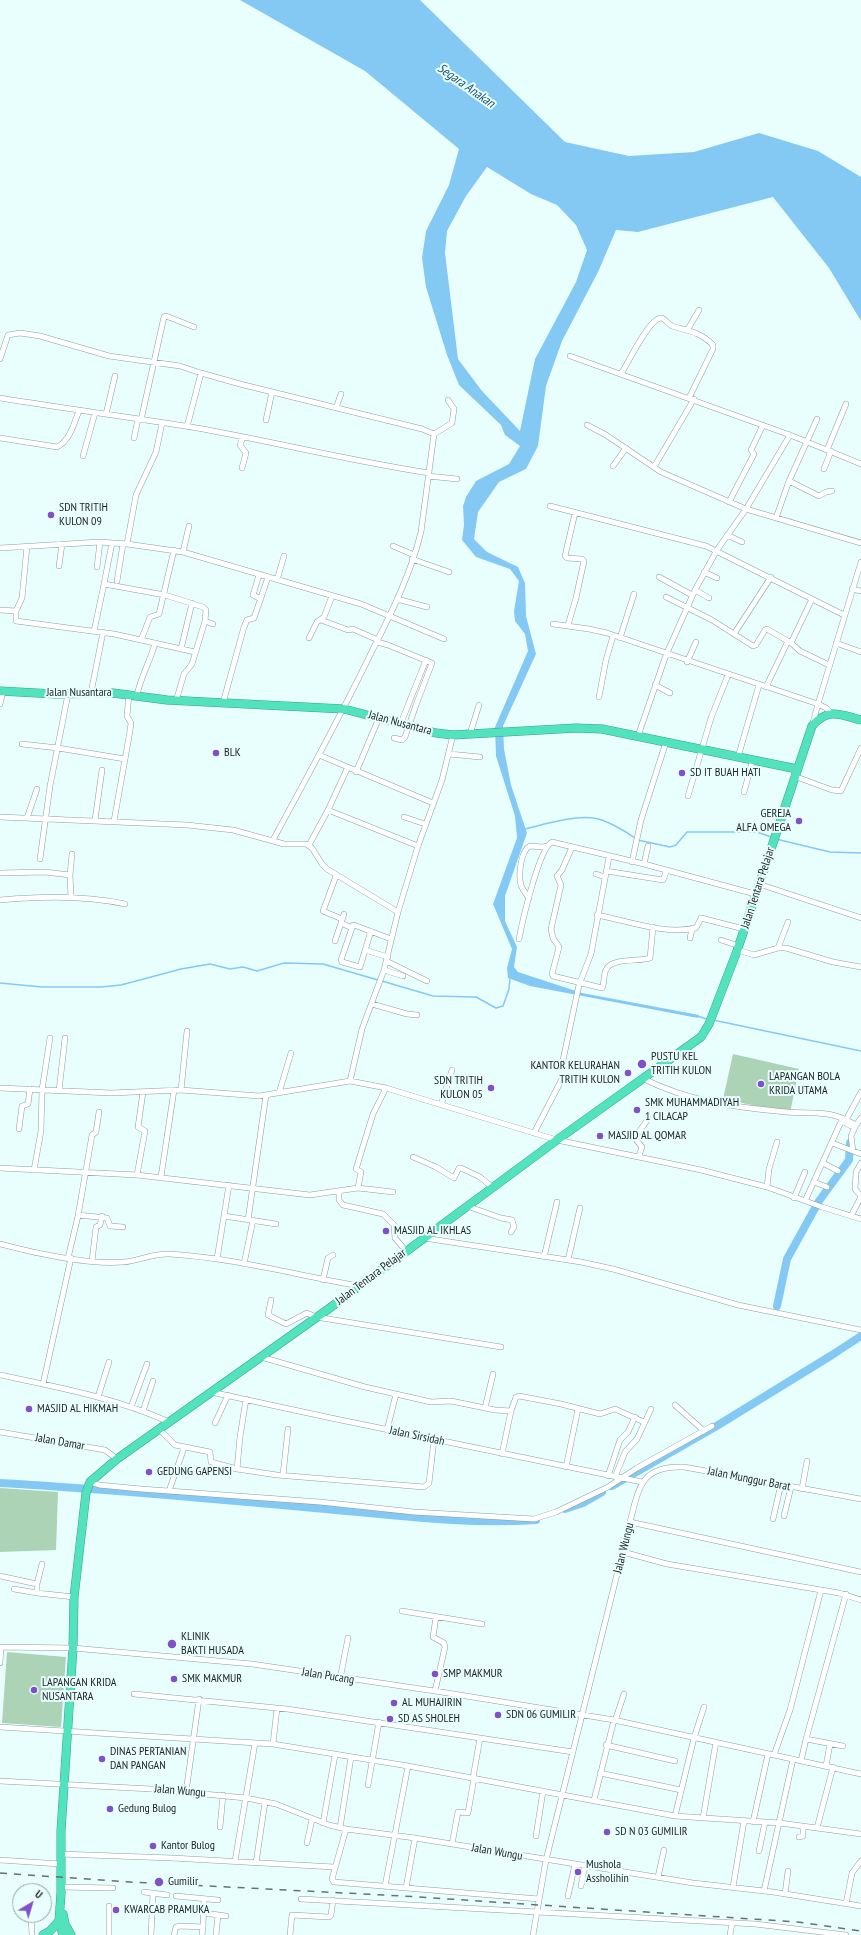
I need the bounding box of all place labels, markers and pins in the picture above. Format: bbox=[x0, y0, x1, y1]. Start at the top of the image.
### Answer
place label: SDN TRITIH KULON 09 bbox=[59, 501, 108, 529]
marker: SDN TRITIH KULON 09 bbox=[46, 510, 56, 520]
place label: BLK bbox=[224, 746, 241, 760]
marker: BLK bbox=[211, 748, 221, 758]
place label: SD IT BUAH HATI bbox=[690, 766, 761, 780]
marker: SD IT BUAH HATI bbox=[677, 768, 687, 778]
place label: GEREJA ALFA OMEGA bbox=[736, 807, 791, 835]
marker: GEREJA ALFA OMEGA bbox=[794, 816, 804, 826]
place label: PUSTU KEL TRITIH KULON bbox=[651, 1050, 712, 1078]
marker: PUSTU KEL TRITIH KULON bbox=[636, 1058, 648, 1070]
place label: KANTOR KELURAHAN TRITIH KULON bbox=[530, 1059, 620, 1087]
marker: KANTOR KELURAHAN TRITIH KULON bbox=[623, 1068, 633, 1078]
place label: LAPANGAN BOLA KRIDA UTAMA bbox=[769, 1070, 840, 1098]
place label: SDN TRITIH KULON 05 bbox=[434, 1074, 483, 1102]
marker: LAPANGAN BOLA KRIDA UTAMA bbox=[756, 1079, 766, 1089]
marker: SDN TRITIH KULON 05 bbox=[486, 1083, 496, 1093]
place label: SMK MUHAMMADIYAH 1 CILACAP bbox=[645, 1096, 739, 1124]
marker: SMK MUHAMMADIYAH 1 CILACAP bbox=[632, 1105, 642, 1115]
place label: MASJID AL QOMAR bbox=[608, 1129, 686, 1143]
marker: MASJID AL QOMAR bbox=[595, 1131, 605, 1141]
place label: MASJID AL IKHLAS bbox=[394, 1224, 471, 1238]
marker: MASJID AL IKHLAS bbox=[381, 1226, 391, 1236]
place label: MASJID AL HIKMAH bbox=[37, 1402, 118, 1416]
marker: MASJID AL HIKMAH bbox=[24, 1404, 34, 1414]
place label: GEDUNG GAPENSI bbox=[157, 1465, 232, 1479]
marker: GEDUNG GAPENSI bbox=[144, 1467, 154, 1477]
place label: KLINIK BAKTI HUSADA bbox=[181, 1630, 244, 1658]
marker: KLINIK BAKTI HUSADA bbox=[166, 1638, 178, 1650]
place label: SMP MAKMUR bbox=[443, 1667, 503, 1681]
marker: SMP MAKMUR bbox=[430, 1669, 440, 1679]
place label: SMK MAKMUR bbox=[182, 1672, 242, 1686]
marker: SMK MAKMUR bbox=[169, 1674, 179, 1684]
place label: LAPANGAN KRIDA NUSANTARA bbox=[42, 1676, 116, 1704]
marker: LAPANGAN KRIDA NUSANTARA bbox=[29, 1685, 39, 1695]
place label: AL MUHAJIRIN bbox=[402, 1696, 462, 1710]
marker: AL MUHAJIRIN bbox=[389, 1698, 399, 1708]
place label: SDN 06 GUMILIR bbox=[506, 1708, 576, 1722]
marker: SDN 06 GUMILIR bbox=[493, 1710, 503, 1720]
place label: SD AS SHOLEH bbox=[398, 1712, 460, 1726]
marker: SD AS SHOLEH bbox=[385, 1714, 395, 1724]
place label: DINAS PERTANIAN DAN PANGAN bbox=[110, 1745, 186, 1773]
marker: DINAS PERTANIAN DAN PANGAN bbox=[97, 1754, 107, 1764]
place label: Gedung Bulog bbox=[118, 1802, 176, 1816]
marker: Gedung Bulog bbox=[105, 1804, 115, 1814]
place label: SD N 03 GUMILIR bbox=[615, 1825, 687, 1839]
marker: SD N 03 GUMILIR bbox=[602, 1827, 612, 1837]
place label: Kantor Bulog bbox=[161, 1839, 215, 1853]
marker: Kantor Bulog bbox=[148, 1841, 158, 1851]
place label: Mushola Assholihin bbox=[586, 1858, 629, 1886]
marker: Mushola Assholihin bbox=[573, 1867, 583, 1877]
place label: Gumilir bbox=[168, 1875, 198, 1889]
marker: Gumilir bbox=[153, 1876, 165, 1888]
place label: KWARCAB PRAMUKA bbox=[124, 1903, 210, 1917]
marker: KWARCAB PRAMUKA bbox=[111, 1905, 121, 1915]

